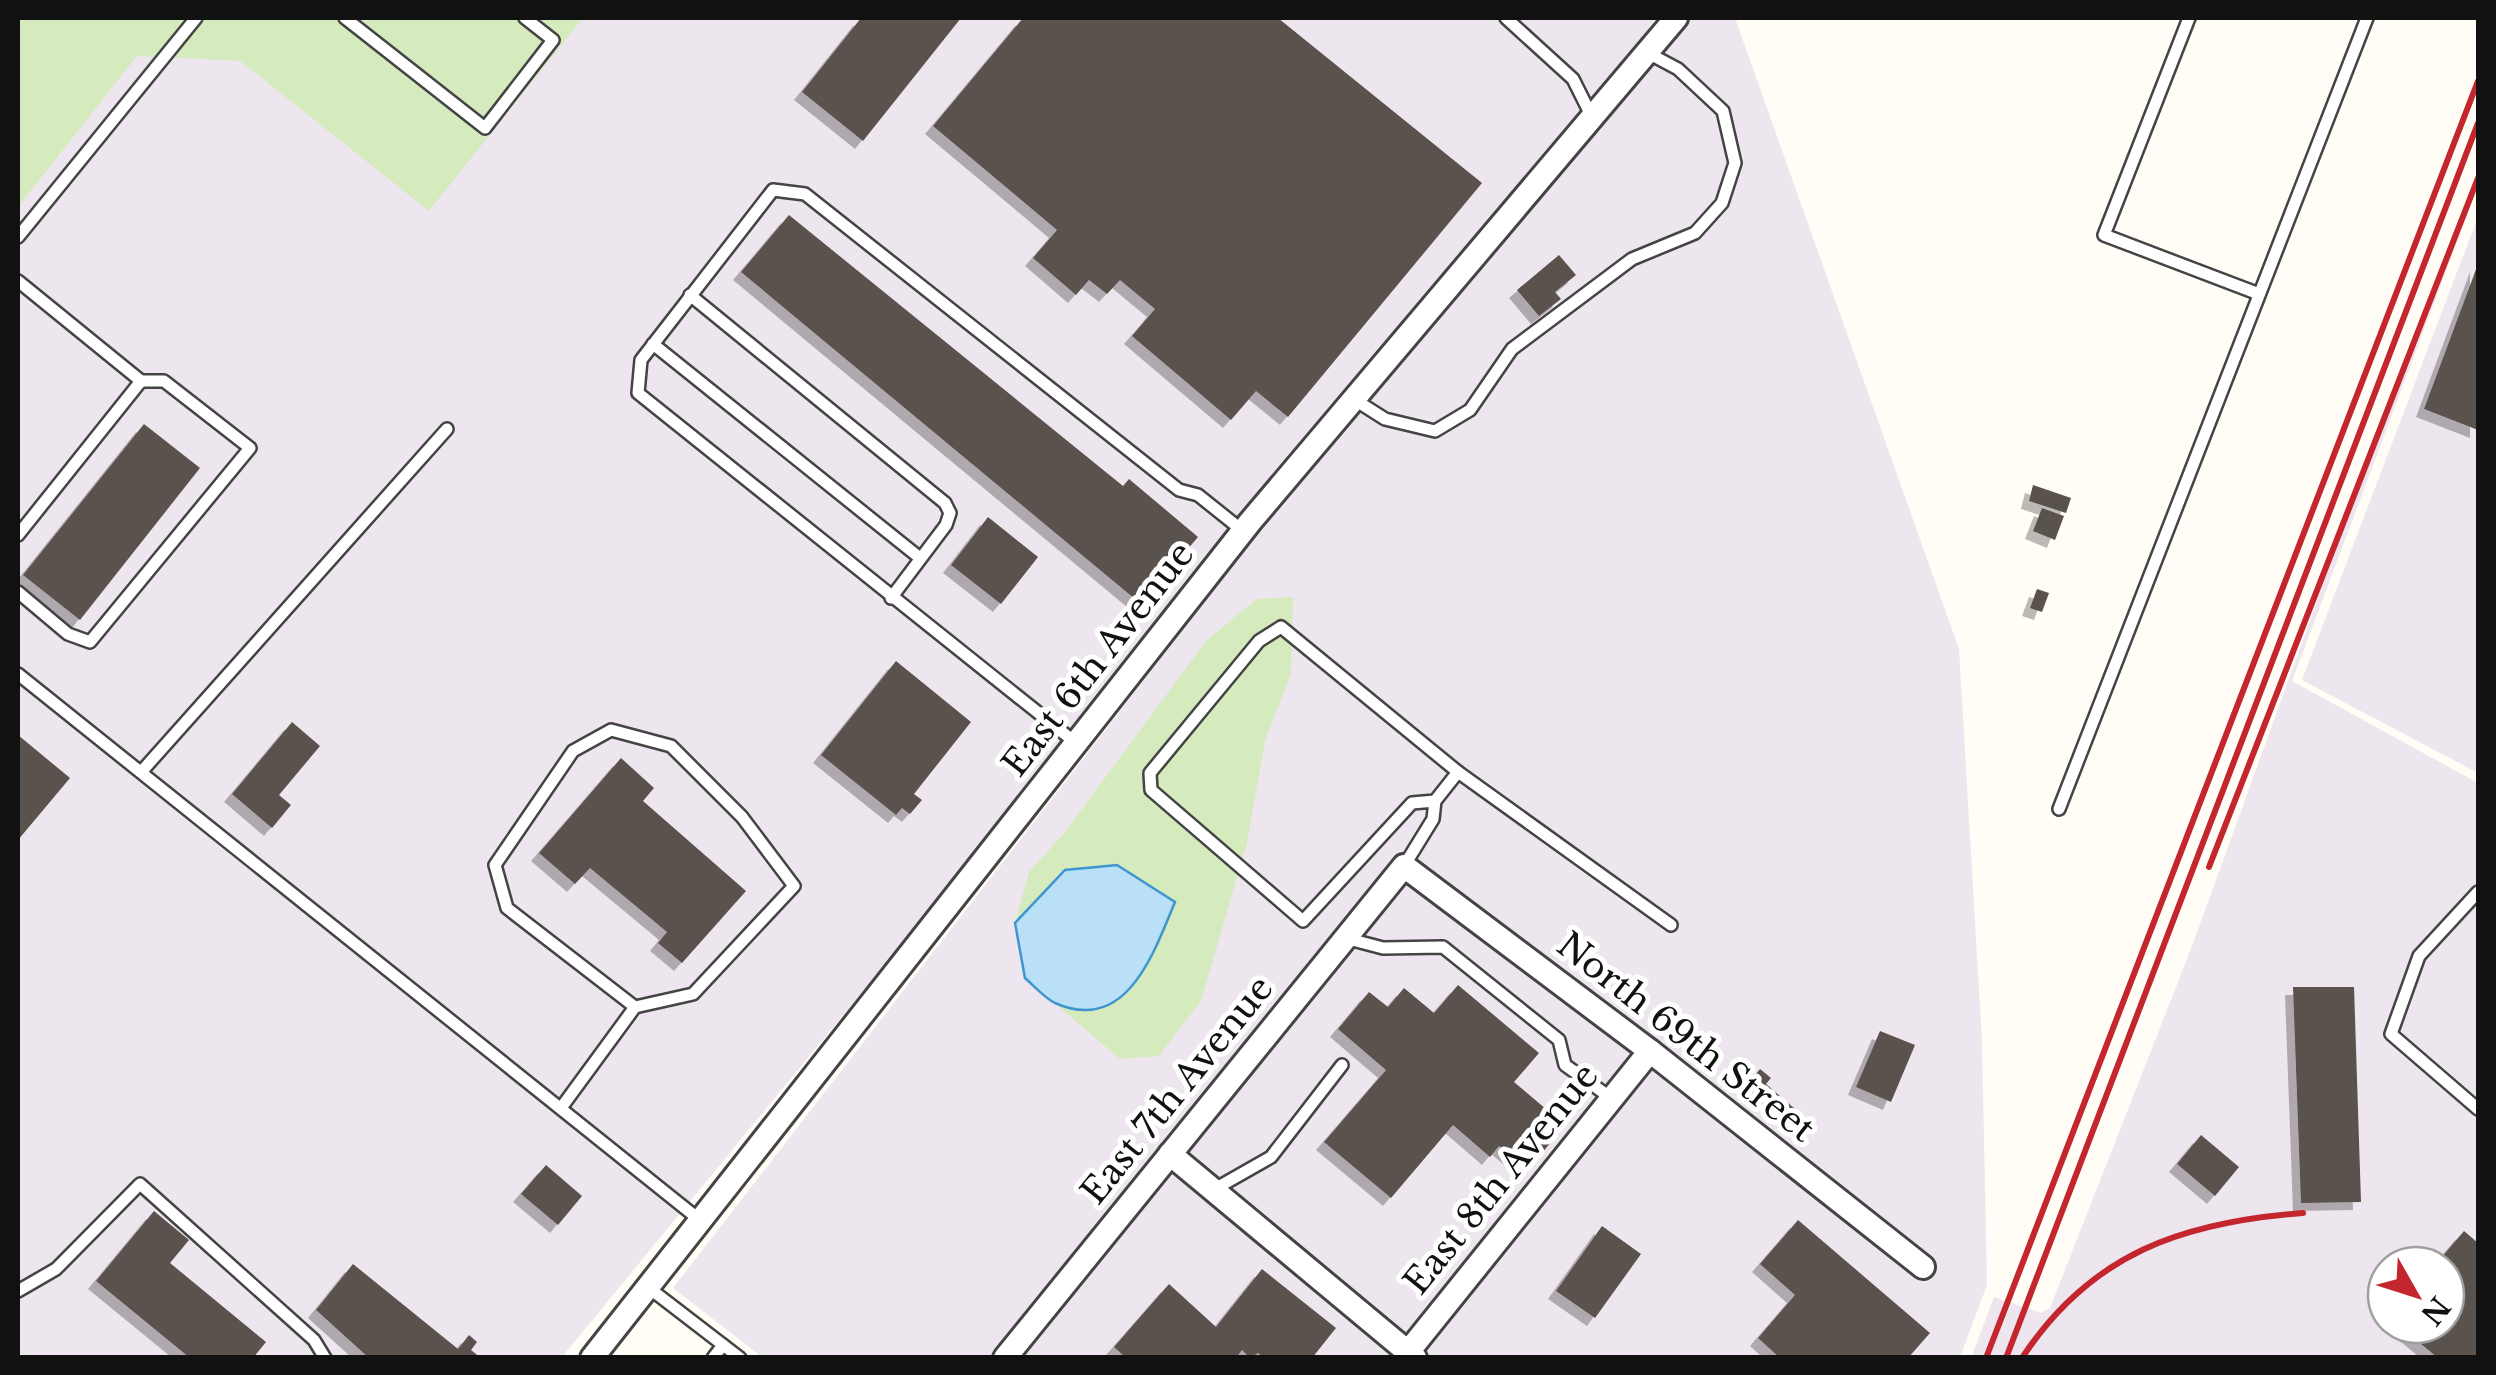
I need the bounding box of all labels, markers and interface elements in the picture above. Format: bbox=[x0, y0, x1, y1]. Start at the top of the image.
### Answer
street label: East 6th Avenue bbox=[993, 533, 1203, 785]
street label: North 69th Street bbox=[1549, 923, 1824, 1151]
street label: East 7th Avenue bbox=[1072, 967, 1282, 1212]
street label: East 8th Avenue bbox=[1394, 1055, 1607, 1303]
north arrow bbox=[2366, 1245, 2466, 1345]
text: N bbox=[2413, 1289, 2457, 1332]

